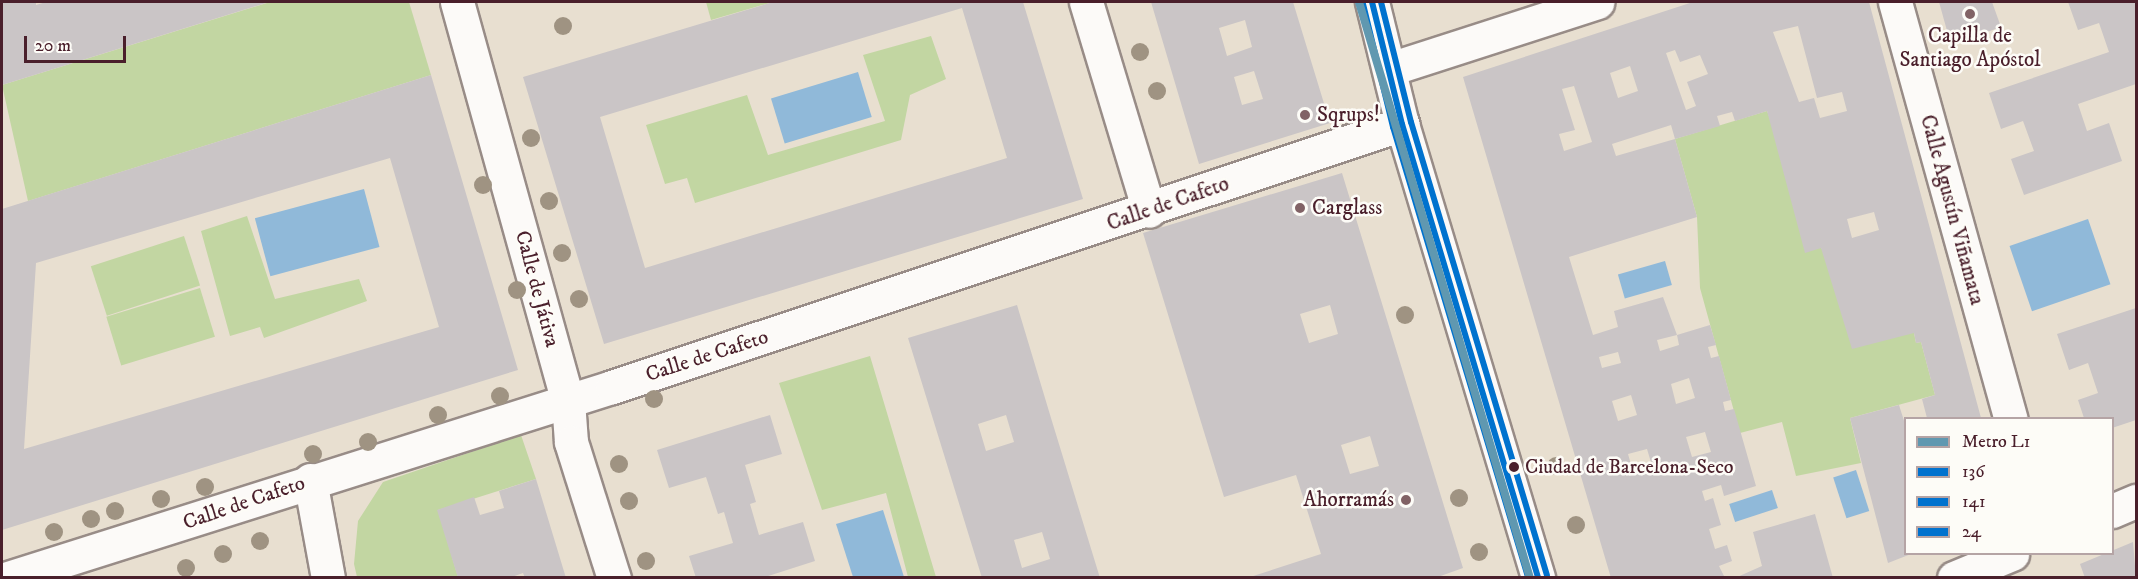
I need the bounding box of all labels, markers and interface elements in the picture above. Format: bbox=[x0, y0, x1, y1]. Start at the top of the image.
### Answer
marker: Capilla de Santiago Apóstol bbox=[1963, 7, 1977, 21]
place label: Capilla de Santiago Apóstol bbox=[1899, 23, 2041, 73]
scale bar bbox=[27, 24, 129, 62]
text: 20 m bbox=[35, 35, 71, 57]
place label: Sqrups! bbox=[1317, 102, 1380, 128]
marker: Sqrups! bbox=[1298, 108, 1312, 122]
street label: Calle Agustín Viñamata bbox=[1914, 112, 1990, 308]
street label: Calle de Cafeto bbox=[1104, 171, 1232, 237]
place label: Carglass bbox=[1312, 195, 1382, 221]
marker: Carglass bbox=[1293, 201, 1307, 215]
street label: Calle de Játiva bbox=[509, 228, 565, 350]
street label: Calle de Cafeto bbox=[643, 324, 771, 388]
legend bbox=[1904, 417, 2114, 555]
text: Metro L1 bbox=[1962, 431, 2030, 453]
place label: Ciudad de Barcelona-Seco bbox=[1525, 455, 1734, 479]
marker: Ciudad de Barcelona-Seco bbox=[1508, 461, 1520, 473]
text: 136 bbox=[1962, 461, 1985, 483]
street label: Calle de Cafeto bbox=[180, 470, 308, 536]
place label: Ahorramás bbox=[1303, 487, 1394, 513]
text: 141 bbox=[1962, 491, 1986, 513]
marker: Ahorramás bbox=[1399, 493, 1413, 507]
text: 24 bbox=[1962, 521, 1981, 543]

